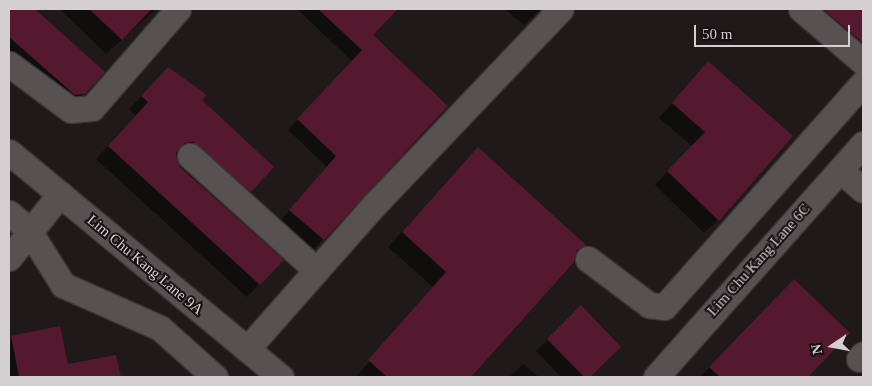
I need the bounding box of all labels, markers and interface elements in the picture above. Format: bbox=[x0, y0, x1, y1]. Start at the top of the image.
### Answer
scale bar bbox=[697, 15, 853, 47]
text: 50 m bbox=[702, 26, 732, 42]
street label: Lim Chu Kang Lane 6C bbox=[704, 200, 814, 320]
street label: Lim Chu Kang Lane 9A bbox=[83, 211, 207, 319]
north arrow bbox=[807, 321, 857, 371]
text: N bbox=[808, 343, 825, 356]

